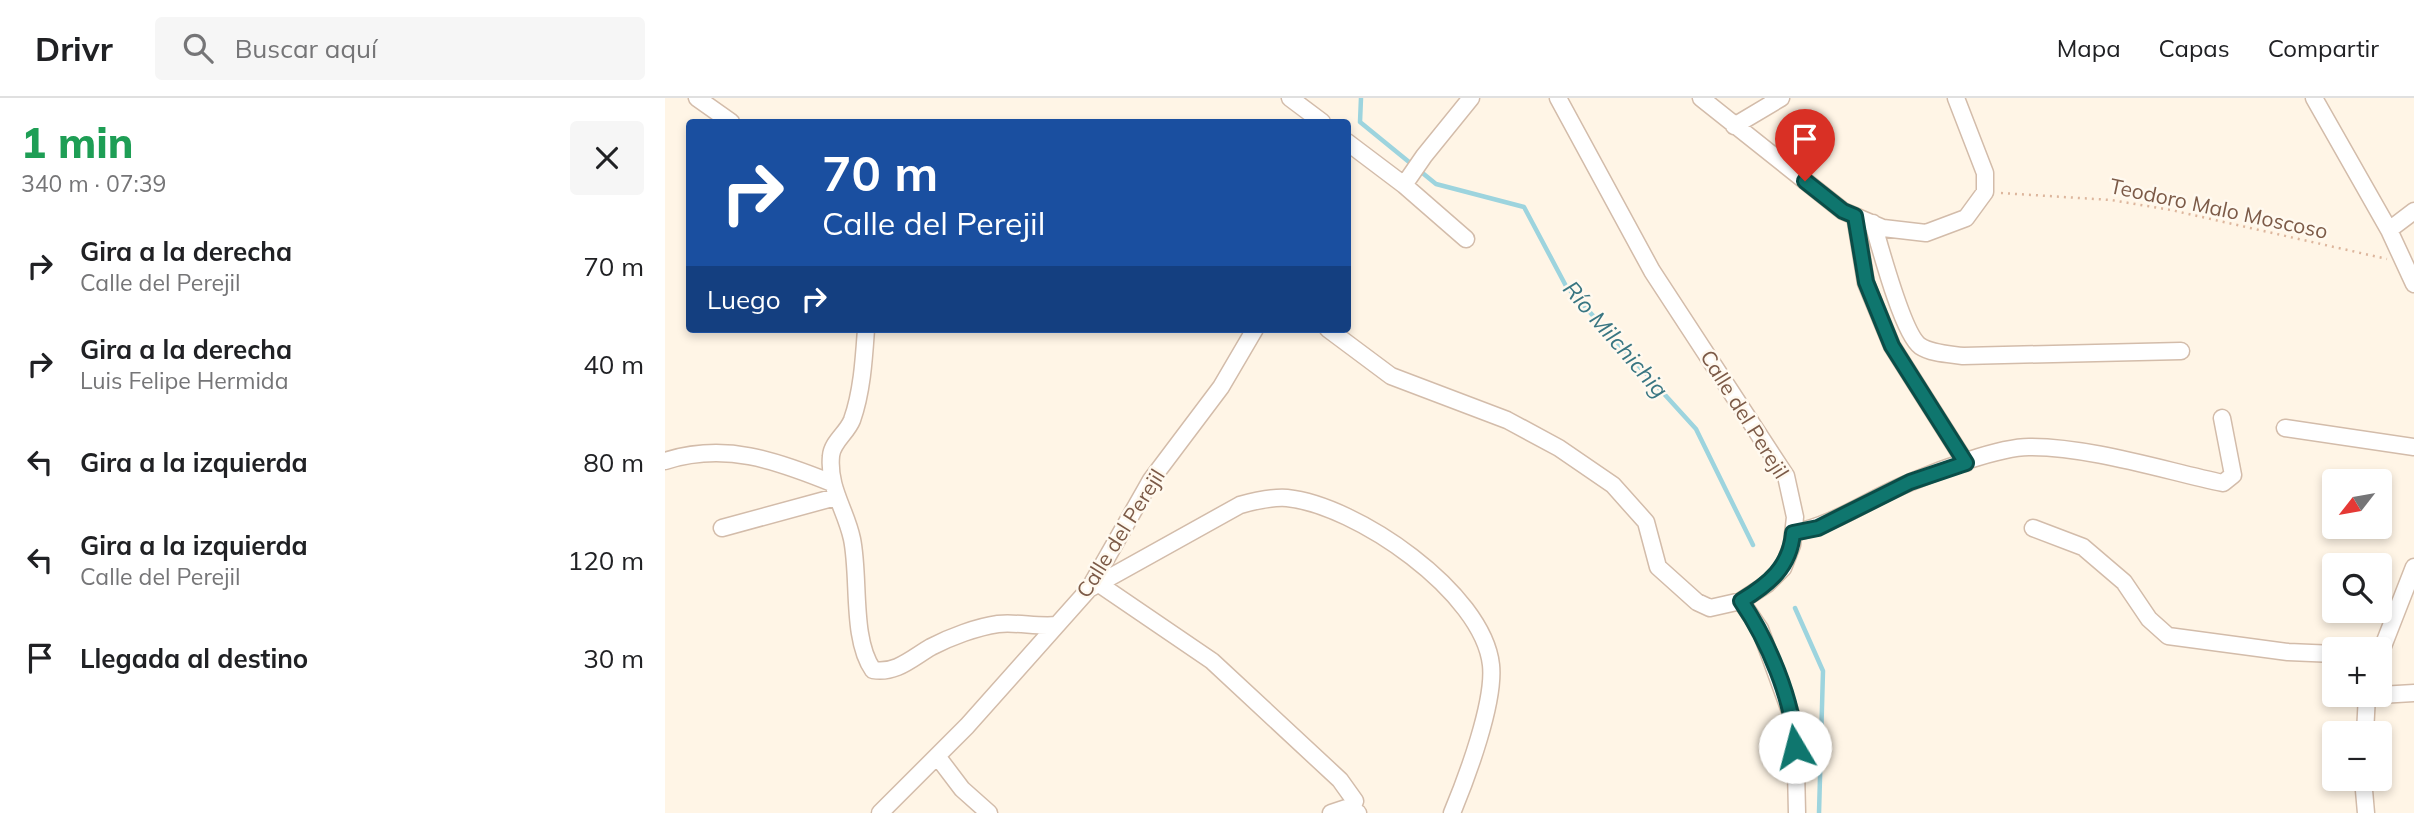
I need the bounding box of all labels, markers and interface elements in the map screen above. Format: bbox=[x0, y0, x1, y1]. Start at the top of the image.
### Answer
search box bbox=[155, 17, 645, 80]
text: Drivr bbox=[35, 28, 113, 69]
icon: search bbox=[179, 29, 217, 67]
text: Buscar aquí bbox=[235, 32, 377, 65]
text: Mapa bbox=[2057, 33, 2121, 63]
text: Capas bbox=[2159, 33, 2230, 63]
text: Compartir bbox=[2268, 33, 2379, 63]
pin bbox=[1775, 109, 1835, 181]
text: 1 min bbox=[21, 116, 134, 169]
icon: arrive bbox=[1786, 120, 1824, 158]
button: close bbox=[570, 121, 644, 195]
text: 70 m bbox=[822, 142, 938, 203]
icon: right bbox=[707, 147, 798, 238]
text: 340 m · 07:39 bbox=[21, 169, 166, 198]
street label: Teodoro Malo Moscoso bbox=[2108, 172, 2330, 244]
text: Calle del Perejil bbox=[822, 203, 1045, 243]
text: Gira a la derecha bbox=[80, 235, 292, 268]
icon: right bbox=[21, 247, 59, 285]
text: 70 m bbox=[583, 250, 644, 283]
text: Calle del Perejil bbox=[80, 268, 241, 297]
water label: Río Milchichig bbox=[1557, 274, 1675, 404]
icon: right bbox=[795, 280, 833, 318]
text: Luego bbox=[707, 283, 781, 316]
text: Gira a la derecha bbox=[80, 333, 292, 366]
icon: right bbox=[21, 345, 59, 383]
street label: Calle del Perejil bbox=[1695, 345, 1795, 483]
text: 40 m bbox=[583, 348, 644, 381]
text: Luis Felipe Hermida bbox=[80, 366, 288, 395]
icon: left bbox=[21, 443, 59, 481]
text: Gira a la izquierda bbox=[80, 446, 308, 479]
text: 80 m bbox=[583, 446, 644, 479]
street label: Calle del Perejil bbox=[1070, 464, 1170, 602]
north arrow bbox=[2322, 469, 2392, 539]
map controls bbox=[2322, 469, 2392, 791]
text: Gira a la izquierda bbox=[80, 529, 308, 562]
icon: left bbox=[21, 541, 59, 579]
text: 120 m bbox=[568, 544, 644, 577]
button: search bbox=[2322, 553, 2392, 623]
text: Calle del Perejil bbox=[80, 562, 241, 591]
button: + bbox=[2322, 637, 2392, 707]
icon: arrive bbox=[21, 639, 59, 677]
text: Llegada al destino bbox=[80, 642, 308, 675]
text: 30 m bbox=[583, 642, 644, 675]
position arrow bbox=[1758, 710, 1832, 784]
button: − bbox=[2322, 721, 2392, 791]

